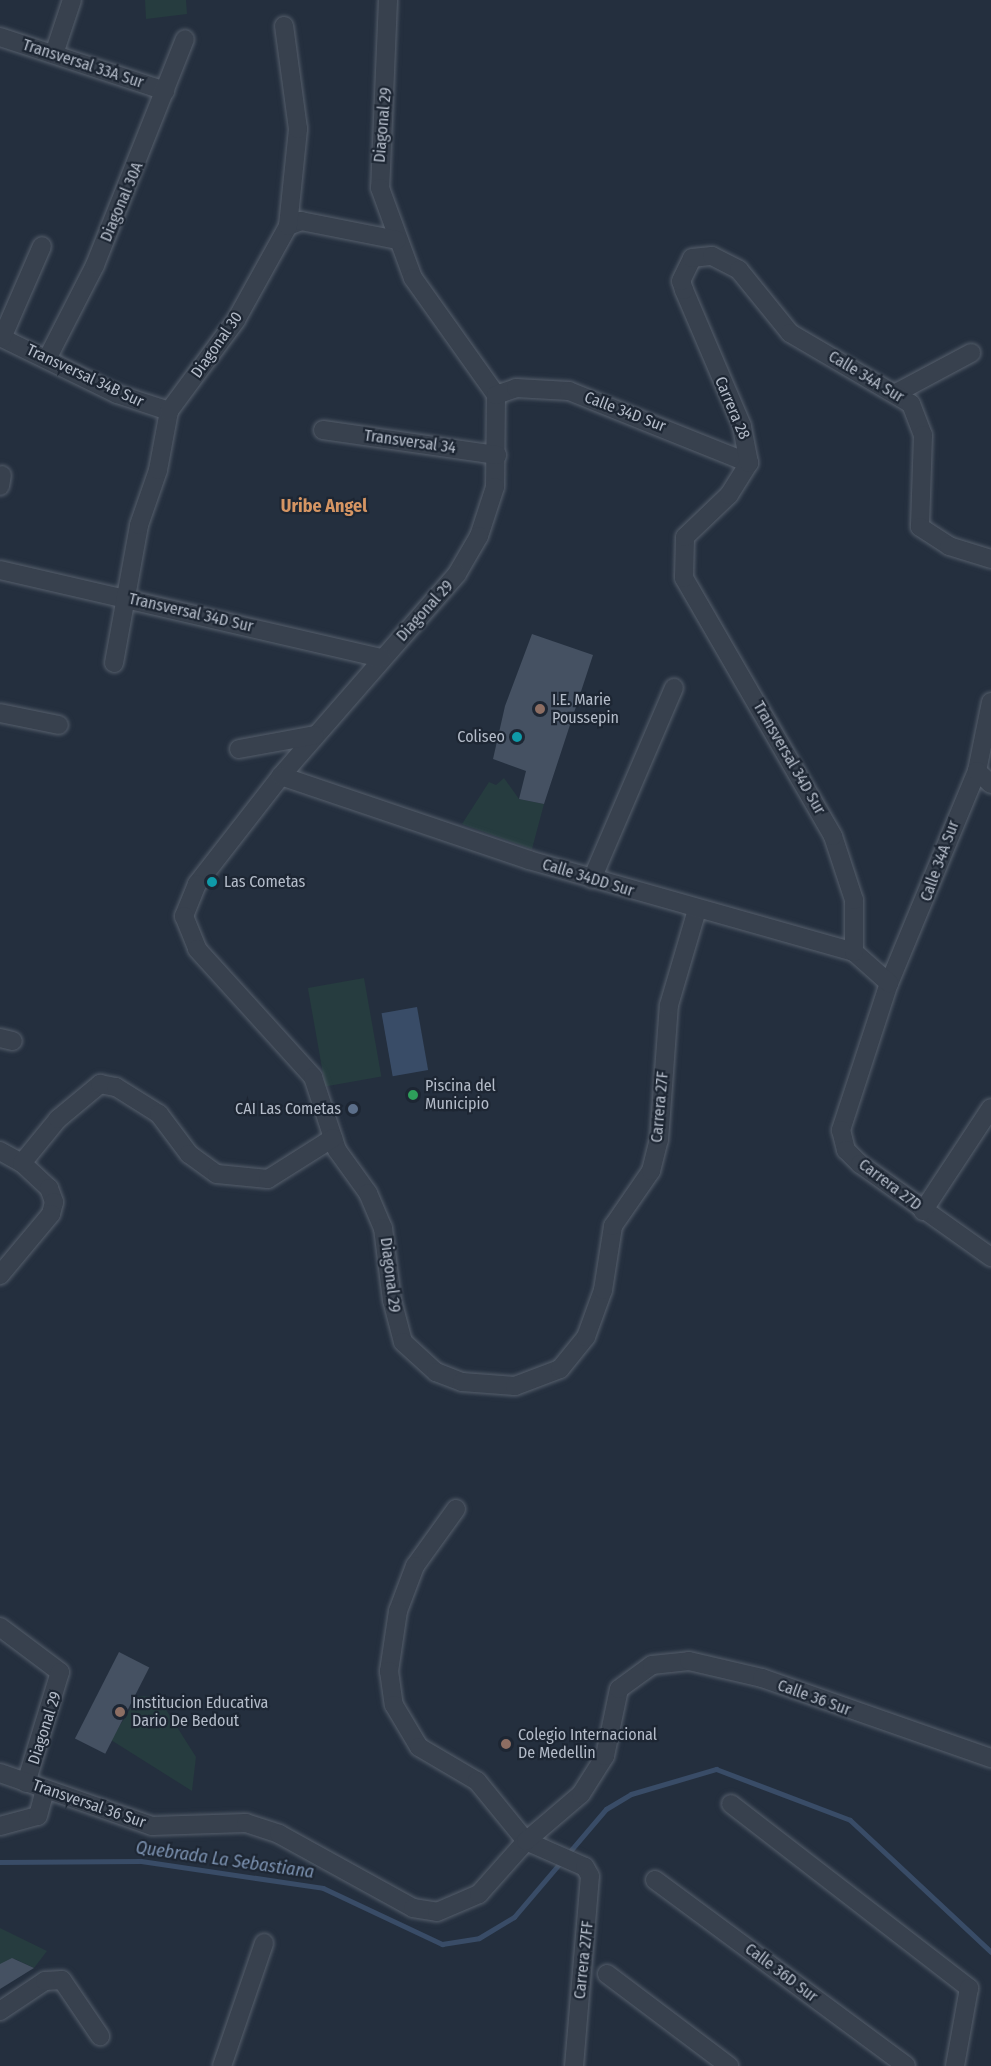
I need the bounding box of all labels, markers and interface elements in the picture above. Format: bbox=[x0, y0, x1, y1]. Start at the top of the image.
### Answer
street label: Transversal 33A Sur bbox=[20, 35, 146, 93]
street label: Diagonal 29 bbox=[370, 87, 396, 163]
street label: Diagonal 30A bbox=[97, 159, 147, 245]
street label: Diagonal 30 bbox=[187, 308, 247, 382]
street label: Transversal 34B Sur bbox=[23, 340, 147, 412]
street label: Calle 34A Sur bbox=[825, 347, 907, 407]
street label: Carrera 28 bbox=[710, 374, 754, 442]
street label: Calle 34D Sur bbox=[582, 388, 668, 436]
street label: Transversal 34 bbox=[363, 426, 457, 458]
district label: Uribe Angel bbox=[281, 495, 367, 517]
street label: Diagonal 29 bbox=[393, 577, 457, 645]
street label: Transversal 34D Sur bbox=[127, 589, 255, 637]
place label: I.E. Marie Poussepin bbox=[552, 690, 619, 728]
street label: Transversal 34D Sur bbox=[749, 698, 829, 818]
marker: I.E. Marie Poussepin bbox=[533, 702, 547, 716]
place label: Coliseo bbox=[457, 727, 505, 747]
marker: Coliseo bbox=[510, 730, 524, 744]
street label: Calle 34A Sur bbox=[917, 818, 963, 904]
street label: Calle 34DD Sur bbox=[540, 855, 636, 901]
place label: Las Cometas bbox=[224, 872, 305, 892]
marker: Las Cometas bbox=[205, 875, 219, 889]
street label: Carrera 27F bbox=[647, 1071, 673, 1143]
place label: Piscina del Municipio bbox=[425, 1076, 496, 1114]
marker: Piscina del Municipio bbox=[406, 1088, 420, 1102]
place label: CAI Las Cometas bbox=[235, 1099, 341, 1119]
marker: CAI Las Cometas bbox=[346, 1102, 360, 1116]
street label: Carrera 27D bbox=[855, 1155, 925, 1215]
street label: Diagonal 29 bbox=[376, 1236, 404, 1314]
street label: Calle 36 Sur bbox=[775, 1676, 853, 1720]
street label: Diagonal 29 bbox=[24, 1689, 66, 1767]
place label: Institucion Educativa Dario De Bedout bbox=[132, 1693, 268, 1731]
marker: Institucion Educativa Dario De Bedout bbox=[113, 1705, 127, 1719]
place label: Colegio Internacional De Medellin bbox=[518, 1725, 657, 1763]
marker: Colegio Internacional De Medellin bbox=[499, 1737, 513, 1751]
street label: Transversal 36 Sur bbox=[30, 1776, 148, 1832]
water label: Quebrada La Sebastiana bbox=[134, 1837, 316, 1883]
street label: Carrera 27FF bbox=[570, 1920, 598, 2000]
street label: Calle 36D Sur bbox=[741, 1940, 821, 2006]

